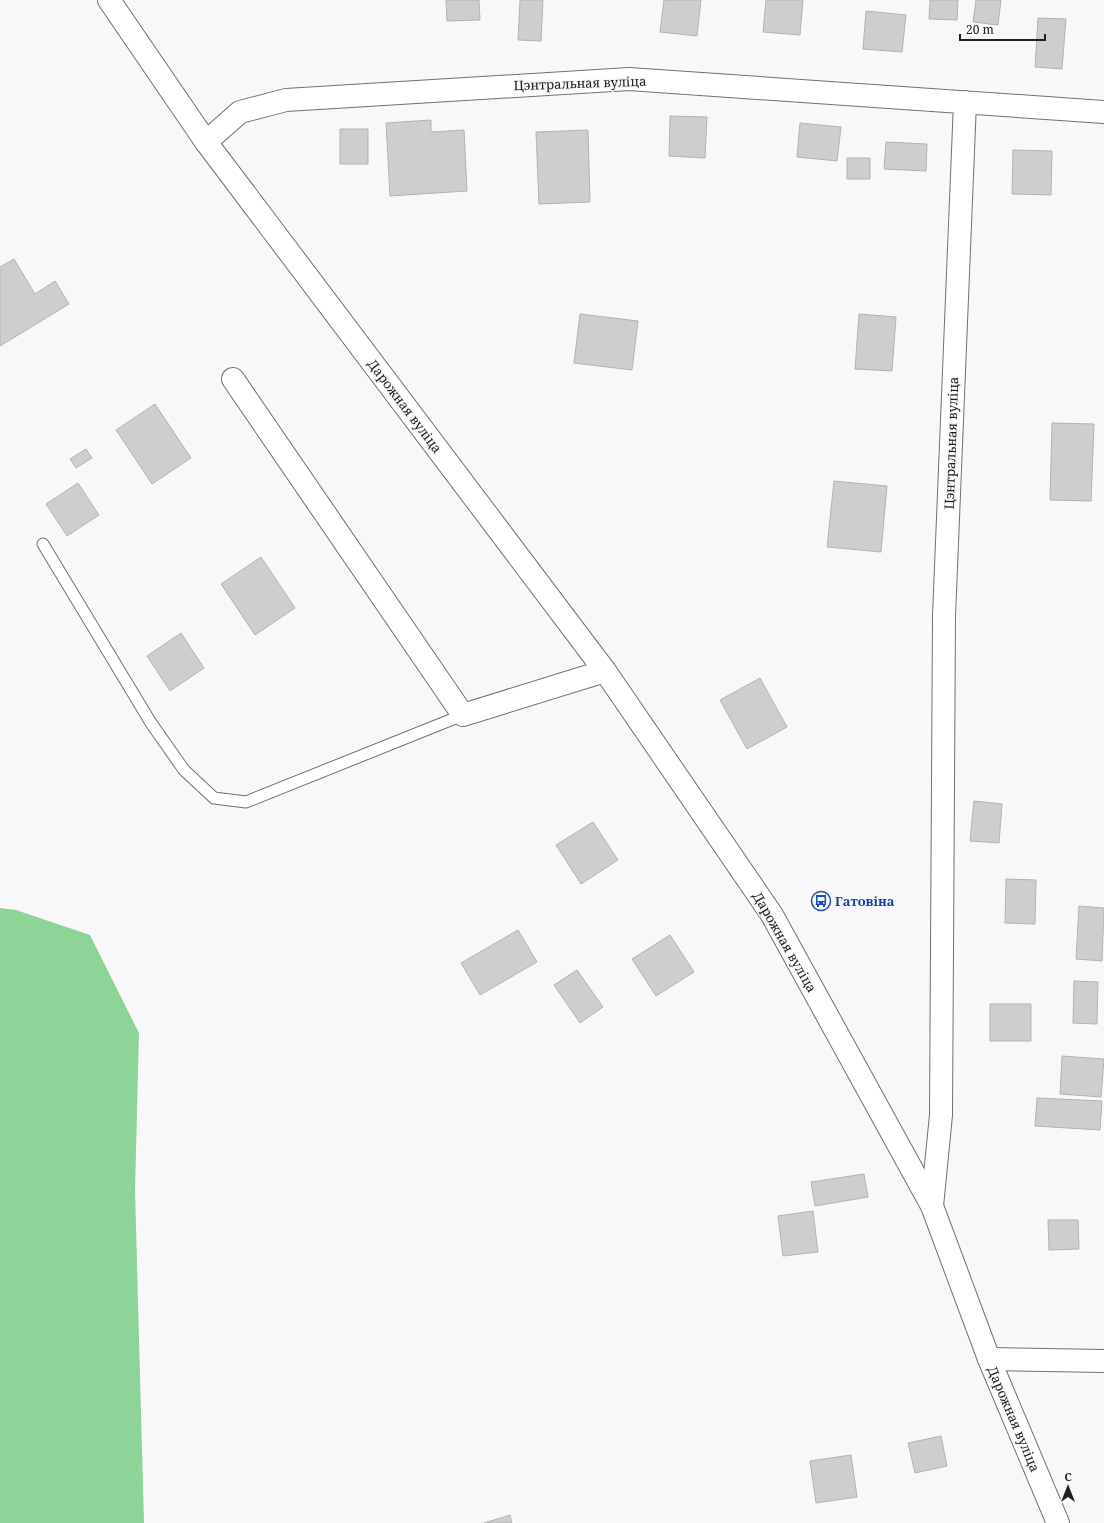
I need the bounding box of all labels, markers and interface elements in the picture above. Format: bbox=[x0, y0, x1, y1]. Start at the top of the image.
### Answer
scale bar bbox=[960, 16, 1045, 42]
text: 20 m bbox=[966, 21, 994, 38]
street label: Цэнтральная вуліца bbox=[513, 72, 647, 94]
street label: Дарожная вуліца bbox=[364, 355, 446, 457]
street label: Цэнтральная вуліца bbox=[940, 376, 962, 510]
street label: Дарожная вуліца bbox=[749, 888, 821, 996]
bus stop icon: Гатовіна bbox=[810, 890, 832, 912]
place label: Гатовіна bbox=[835, 892, 895, 910]
street label: Дарожная вуліца bbox=[984, 1363, 1044, 1475]
north arrow bbox=[1048, 1467, 1088, 1507]
text: С bbox=[1064, 1469, 1072, 1484]

